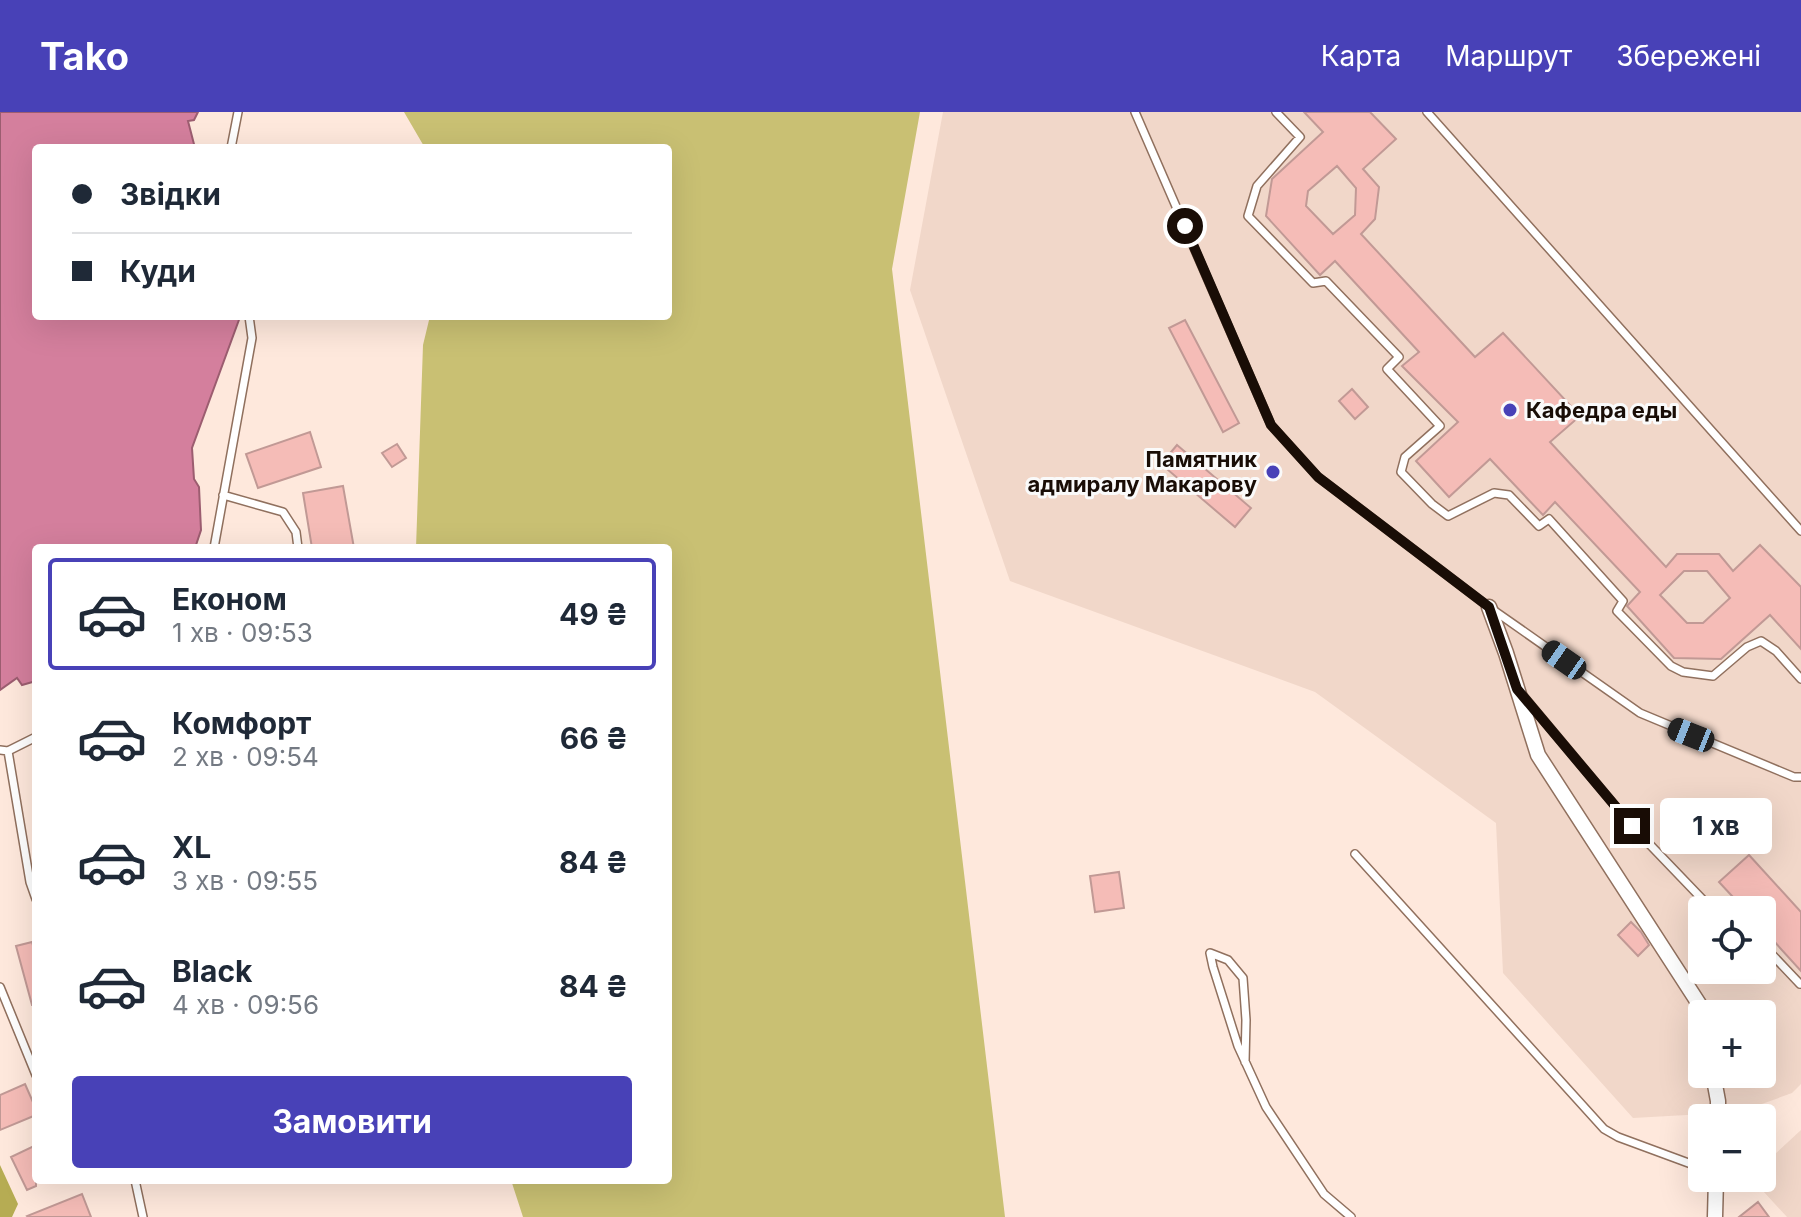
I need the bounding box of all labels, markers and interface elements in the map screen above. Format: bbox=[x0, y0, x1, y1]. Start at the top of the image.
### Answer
text: Tako bbox=[40, 33, 129, 79]
text: Карта bbox=[1321, 39, 1401, 73]
text: Маршрут bbox=[1445, 39, 1572, 73]
text: Збережені bbox=[1616, 39, 1761, 73]
text: Звідки bbox=[120, 176, 221, 212]
route start bbox=[1167, 208, 1203, 244]
text: Куди bbox=[120, 253, 196, 289]
place label: Кафедра еды bbox=[1526, 397, 1677, 423]
marker: Кафедра еды bbox=[1501, 401, 1519, 419]
place label: Памятник адмиралу Макарову bbox=[1028, 446, 1257, 497]
marker: Памятник адмиралу Макарову bbox=[1264, 463, 1282, 481]
icon: car bbox=[76, 578, 148, 650]
text: Економ bbox=[172, 581, 287, 617]
text: 49 ₴ bbox=[559, 596, 628, 632]
text: 1 хв · 09:53 bbox=[172, 617, 313, 648]
car bbox=[1537, 636, 1591, 684]
icon: car bbox=[76, 702, 148, 774]
text: Комфорт bbox=[172, 705, 311, 741]
car bbox=[1664, 715, 1718, 755]
text: 66 ₴ bbox=[560, 720, 628, 756]
text: 2 хв · 09:54 bbox=[172, 741, 319, 772]
callout: 1 хв bbox=[1660, 798, 1772, 854]
route end bbox=[1614, 808, 1650, 844]
text: 1 хв bbox=[1692, 810, 1740, 841]
icon: car bbox=[76, 826, 148, 898]
text: XL bbox=[172, 829, 211, 865]
text: 84 ₴ bbox=[559, 844, 628, 880]
text: 3 хв · 09:55 bbox=[172, 865, 318, 896]
map controls bbox=[1688, 896, 1776, 1192]
button: locate bbox=[1688, 896, 1776, 984]
icon: car bbox=[76, 950, 148, 1022]
text: Black bbox=[172, 953, 252, 989]
text: 84 ₴ bbox=[559, 968, 628, 1004]
text: 4 хв · 09:56 bbox=[172, 989, 319, 1020]
button: + bbox=[1688, 1000, 1776, 1088]
button: Замовити bbox=[72, 1076, 632, 1168]
button: − bbox=[1688, 1104, 1776, 1192]

